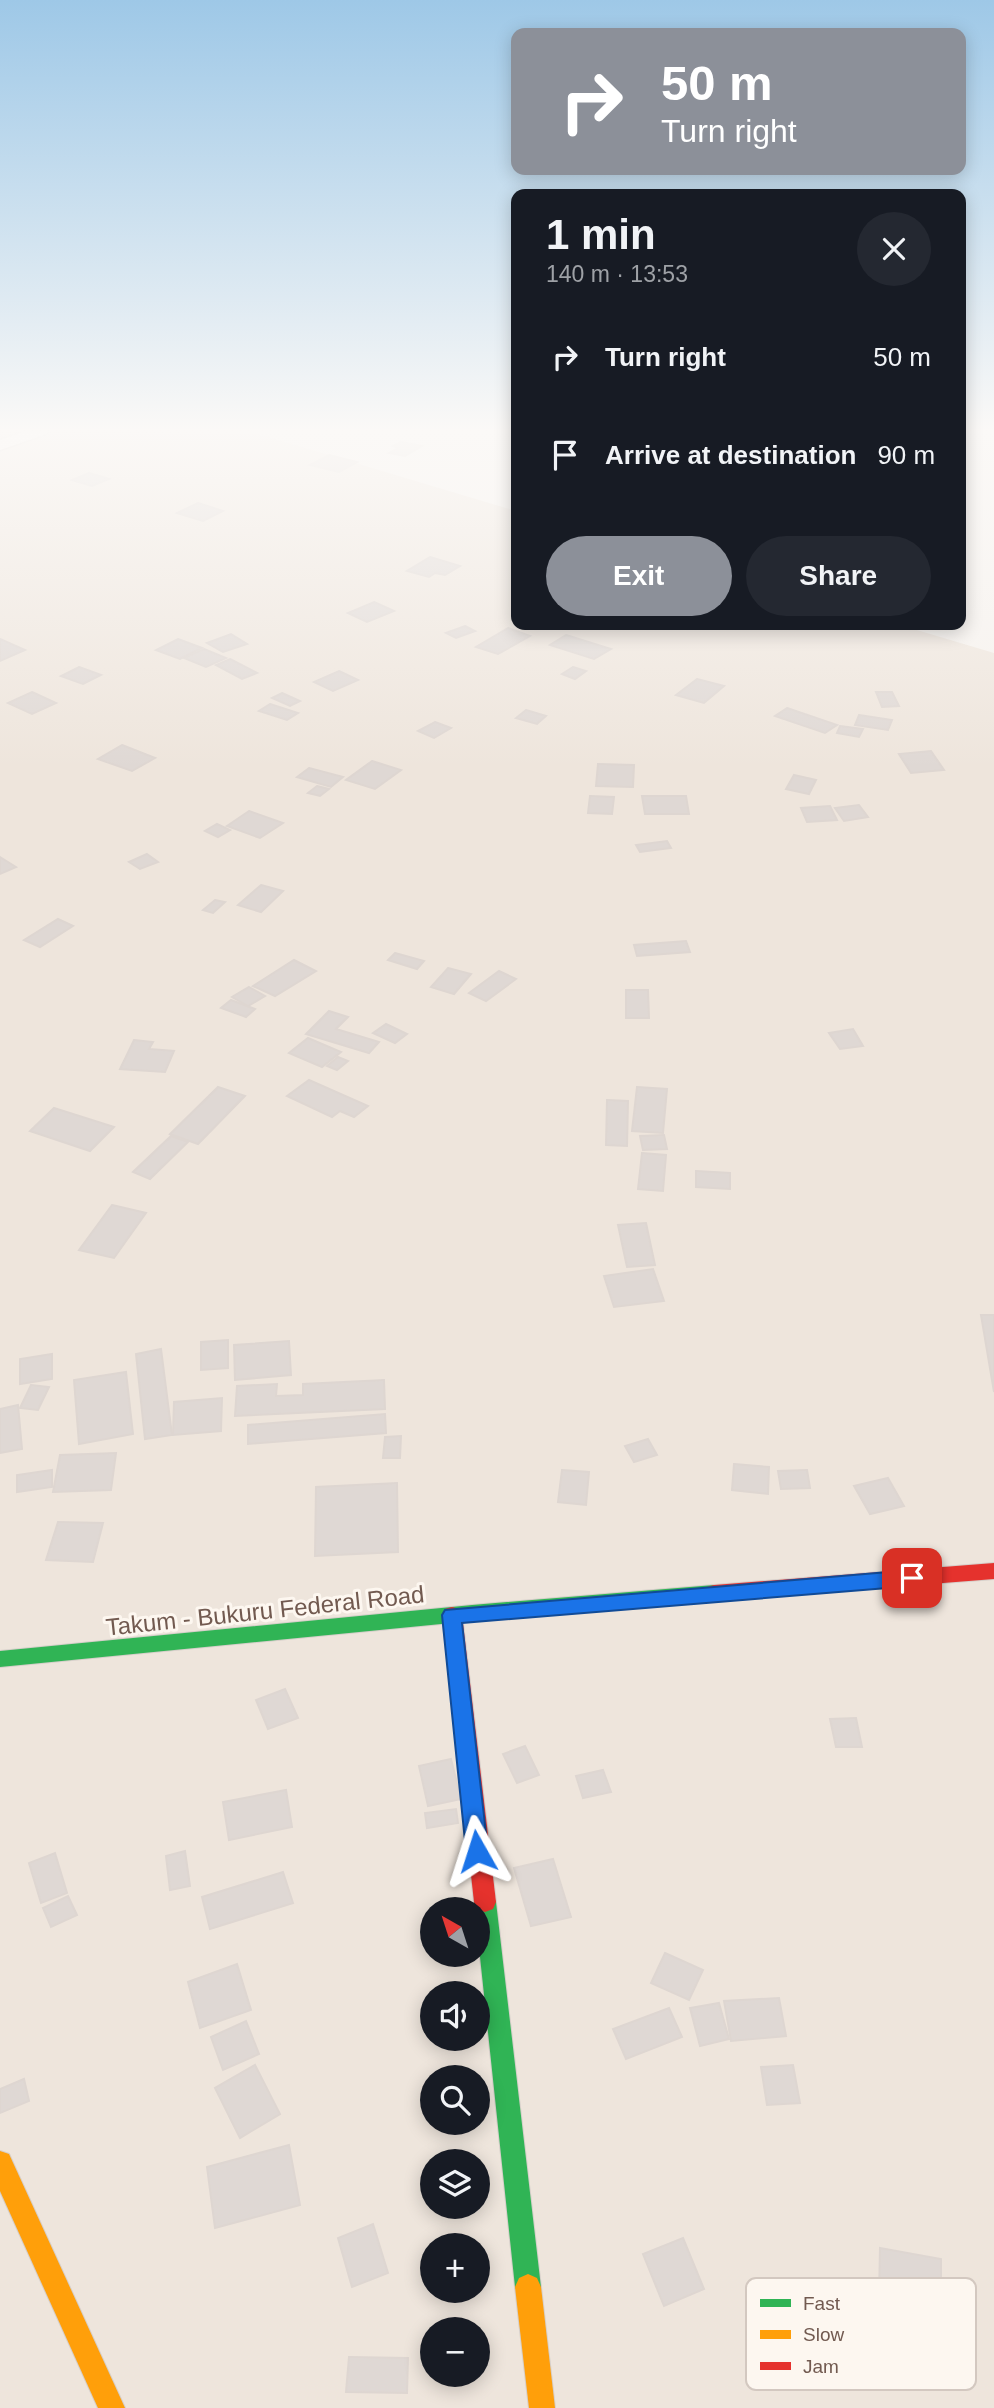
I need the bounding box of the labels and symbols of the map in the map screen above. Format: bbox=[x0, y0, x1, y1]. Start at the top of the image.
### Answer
pin bbox=[882, 1548, 942, 1608]
street label: Takum - Bukuru Federal Road bbox=[104, 1580, 426, 1641]
position arrow bbox=[440, 1814, 514, 1888]
north arrow bbox=[420, 1897, 490, 1967]
legend bbox=[746, 2278, 976, 2390]
text: Fast bbox=[803, 2293, 841, 2314]
text: Slow bbox=[803, 2324, 844, 2345]
text: Jam bbox=[803, 2356, 839, 2377]

